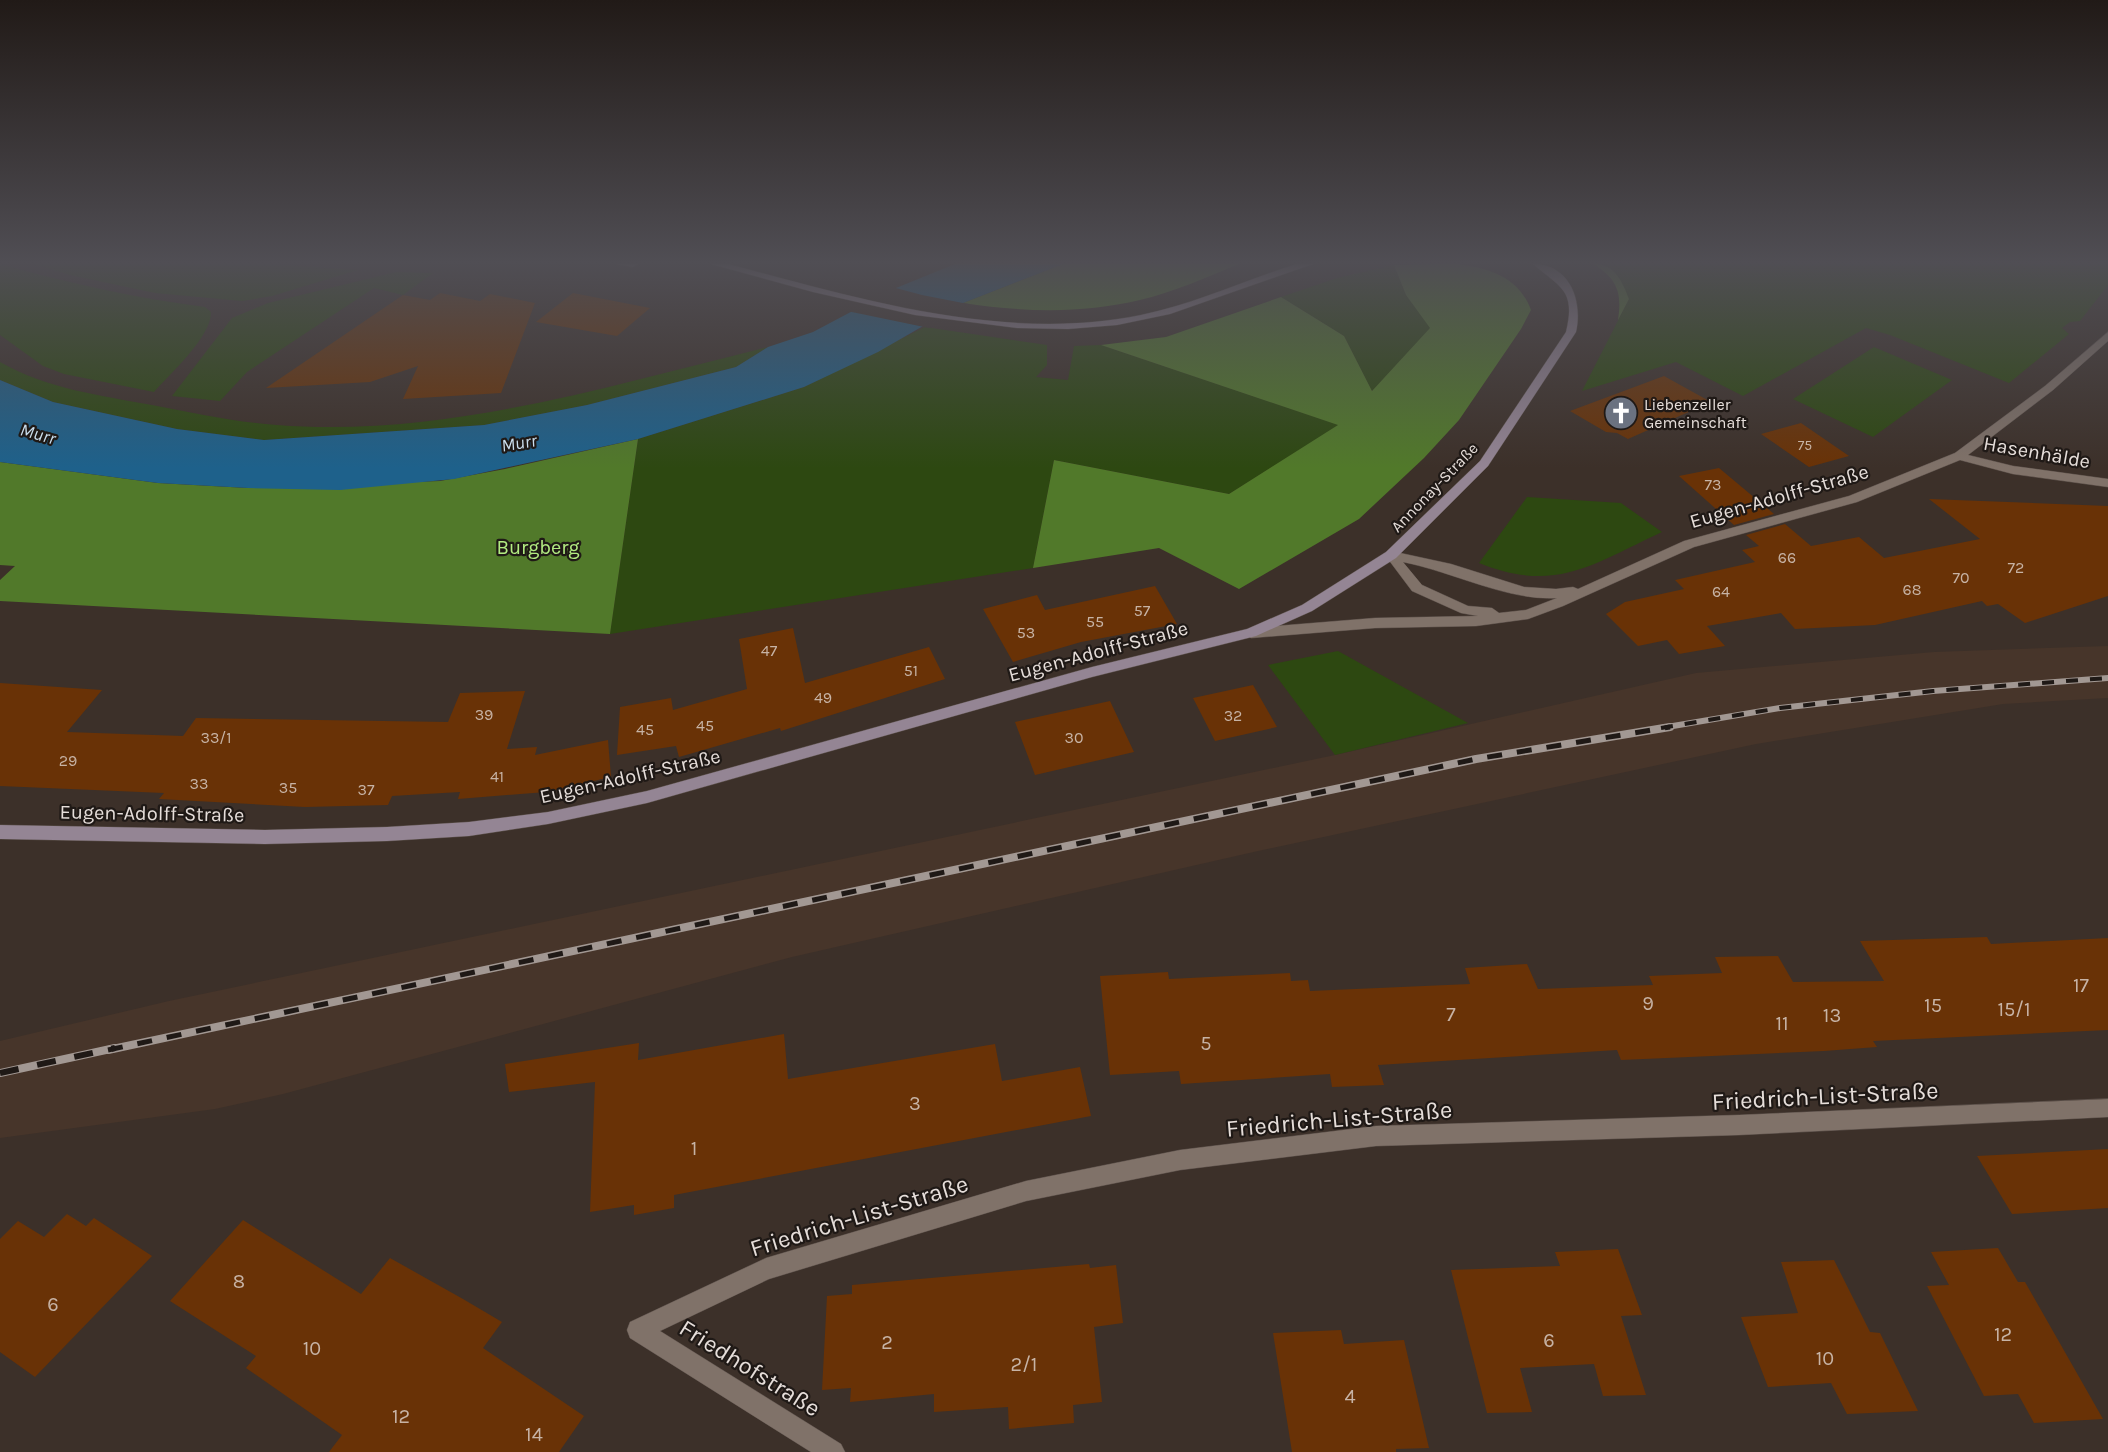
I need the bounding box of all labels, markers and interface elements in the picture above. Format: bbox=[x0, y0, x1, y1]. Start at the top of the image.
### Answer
church icon: Liebenzeller Gemeinschaft bbox=[1603, 395, 1639, 431]
place label: Liebenzeller Gemeinschaft bbox=[1644, 395, 1747, 432]
water label: Murr bbox=[18, 418, 59, 450]
water label: Murr bbox=[500, 429, 539, 457]
street label: Hasenhälde bbox=[1982, 432, 2092, 473]
house number: 75 bbox=[1798, 437, 1812, 454]
street label: Annonay-Straße bbox=[1387, 439, 1482, 536]
street label: Eugen-Adolff-Straße bbox=[1687, 460, 1871, 533]
house number: 73 bbox=[1705, 475, 1721, 494]
park label: Burgberg bbox=[496, 536, 580, 559]
house number: 66 bbox=[1778, 548, 1796, 567]
house number: 72 bbox=[2008, 558, 2024, 577]
house number: 70 bbox=[1952, 568, 1970, 587]
house number: 68 bbox=[1903, 580, 1922, 599]
house number: 64 bbox=[1712, 582, 1730, 601]
house number: 57 bbox=[1134, 601, 1151, 620]
house number: 55 bbox=[1086, 612, 1104, 631]
street label: Eugen-Adolff-Straße bbox=[1006, 616, 1190, 687]
house number: 53 bbox=[1017, 623, 1035, 642]
house number: 47 bbox=[761, 641, 778, 660]
house number: 51 bbox=[904, 661, 918, 680]
house number: 49 bbox=[814, 688, 832, 707]
house number: 39 bbox=[475, 705, 493, 724]
house number: 32 bbox=[1224, 706, 1242, 725]
house number: 45 bbox=[696, 716, 714, 735]
house number: 45 bbox=[636, 720, 654, 739]
house number: 33/1 bbox=[200, 728, 232, 747]
house number: 30 bbox=[1065, 728, 1083, 747]
street label: Eugen-Adolff-Straße bbox=[537, 744, 723, 808]
house number: 29 bbox=[59, 751, 77, 770]
house number: 41 bbox=[490, 767, 504, 786]
house number: 33 bbox=[190, 774, 208, 793]
house number: 35 bbox=[279, 778, 297, 797]
house number: 37 bbox=[358, 780, 375, 799]
street label: Eugen-Adolff-Straße bbox=[59, 800, 245, 827]
house number: 17 bbox=[2073, 974, 2090, 997]
house number: 9 bbox=[1642, 992, 1654, 1015]
house number: 15 bbox=[1924, 994, 1942, 1017]
house number: 15/1 bbox=[1997, 998, 2031, 1021]
house number: 7 bbox=[1446, 1003, 1456, 1026]
house number: 13 bbox=[1823, 1004, 1841, 1027]
house number: 11 bbox=[1775, 1012, 1789, 1035]
house number: 5 bbox=[1200, 1032, 1212, 1055]
street label: Friedrich-List-Straße bbox=[1711, 1076, 1939, 1116]
house number: 3 bbox=[909, 1092, 921, 1115]
street label: Friedrich-List-Straße bbox=[1225, 1095, 1453, 1143]
house number: 1 bbox=[691, 1137, 697, 1160]
street label: Friedrich-List-Straße bbox=[746, 1169, 972, 1263]
house number: 8 bbox=[233, 1270, 245, 1293]
house number: 6 bbox=[47, 1293, 59, 1316]
street label: Friedhofstraße bbox=[674, 1314, 826, 1422]
house number: 12 bbox=[1994, 1323, 2012, 1346]
house number: 6 bbox=[1543, 1329, 1555, 1352]
house number: 2 bbox=[881, 1331, 893, 1354]
house number: 10 bbox=[303, 1337, 321, 1360]
house number: 10 bbox=[1816, 1347, 1834, 1370]
house number: 2/1 bbox=[1011, 1353, 1037, 1376]
house number: 4 bbox=[1344, 1385, 1356, 1408]
house number: 12 bbox=[392, 1405, 410, 1428]
house number: 14 bbox=[525, 1423, 543, 1446]

